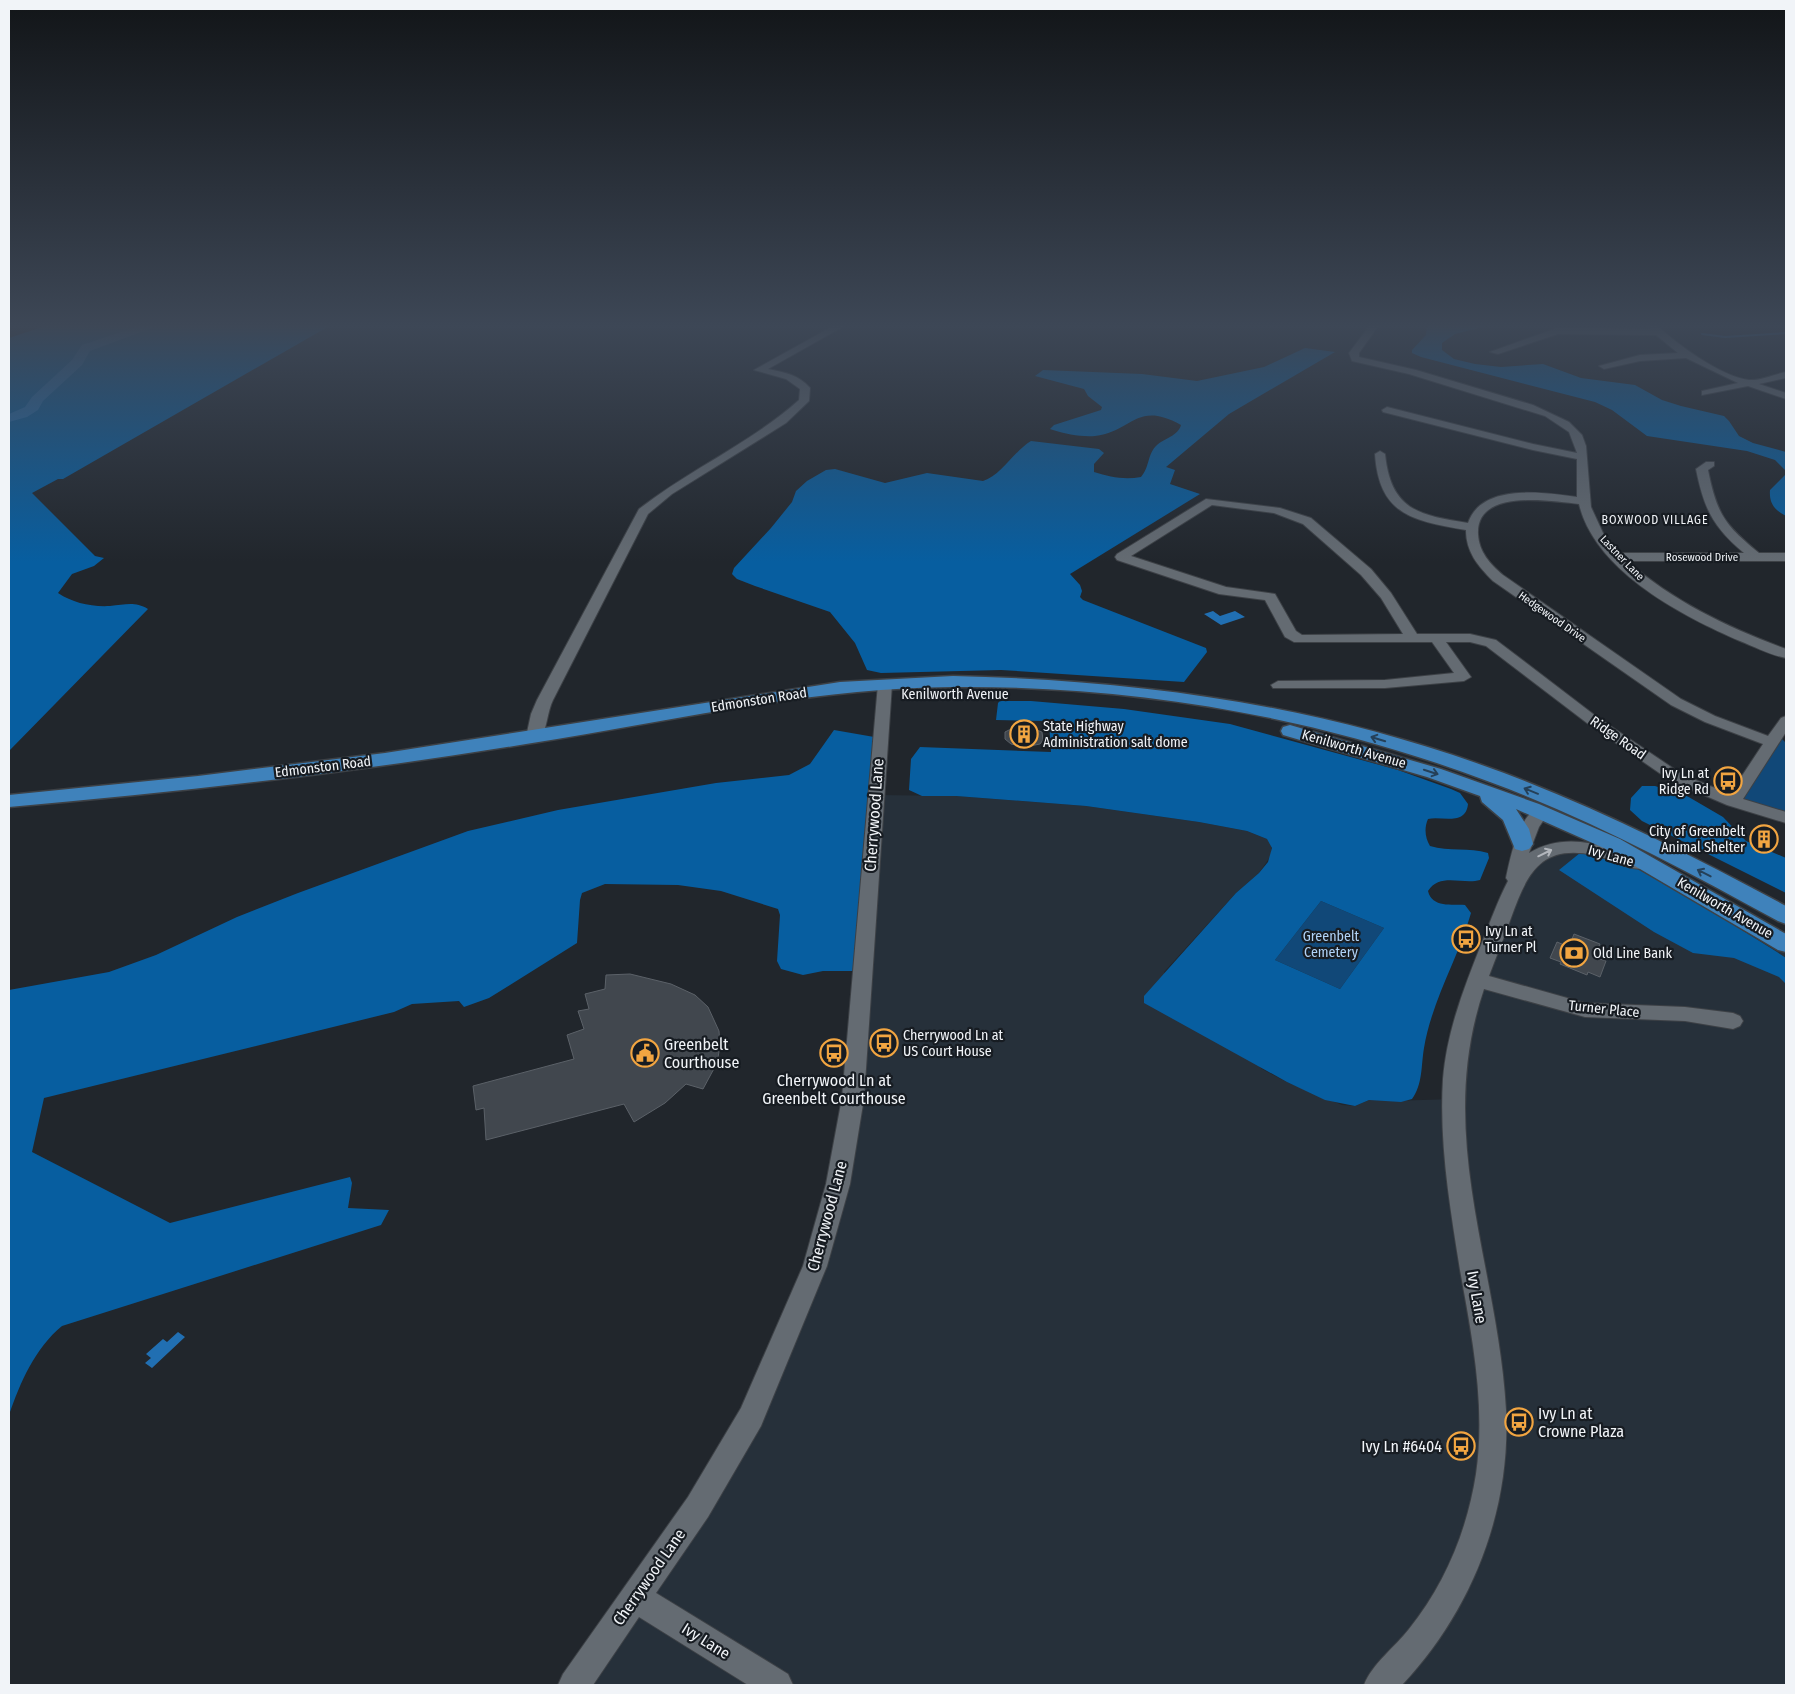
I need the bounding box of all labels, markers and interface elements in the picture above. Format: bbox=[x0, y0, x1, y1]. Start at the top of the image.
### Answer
district label: BOXWOOD VILLAGE bbox=[1601, 513, 1709, 527]
street label: Lastner Lane bbox=[1597, 533, 1647, 583]
street label: Rosewood Drive bbox=[1666, 551, 1738, 564]
street label: Hedgewood Drive bbox=[1516, 589, 1588, 645]
street label: Edmonston Road bbox=[710, 684, 808, 716]
street label: Kenilworth Avenue bbox=[901, 686, 1009, 703]
street label: Ridge Road bbox=[1587, 713, 1649, 763]
place label: State Highway Administration salt dome bbox=[1043, 718, 1188, 751]
building icon: State Highway Administration salt dome bbox=[1009, 719, 1039, 749]
street label: Kenilworth Avenue bbox=[1300, 726, 1408, 772]
one-way arrow bbox=[1370, 733, 1386, 743]
street label: Edmonston Road bbox=[274, 753, 372, 781]
street label: Cherrywood Lane bbox=[861, 758, 887, 872]
place label: Ivy Ln at Ridge Rd bbox=[1659, 765, 1709, 798]
bus stop icon: Ivy Ln at Ridge Rd bbox=[1713, 766, 1743, 796]
one-way arrow bbox=[1422, 768, 1438, 778]
one-way arrow bbox=[1524, 786, 1539, 796]
place label: City of Greenbelt Animal Shelter bbox=[1649, 823, 1745, 856]
building icon: City of Greenbelt Animal Shelter bbox=[1749, 824, 1779, 854]
street label: Ivy Lane bbox=[1586, 841, 1636, 871]
one-way arrow bbox=[1537, 848, 1552, 858]
one-way arrow bbox=[1697, 868, 1712, 877]
street label: Kenilworth Avenue bbox=[1674, 874, 1776, 942]
place label: Ivy Ln at Turner Pl bbox=[1485, 923, 1537, 956]
bus stop icon: Ivy Ln at Turner Pl bbox=[1451, 924, 1481, 954]
park label: Greenbelt Cemetery bbox=[1303, 928, 1360, 961]
bank icon: Old Line Bank bbox=[1559, 938, 1589, 968]
place label: Old Line Bank bbox=[1593, 945, 1672, 962]
street label: Turner Place bbox=[1568, 997, 1640, 1021]
place label: Cherrywood Ln at US Court House bbox=[903, 1027, 1004, 1060]
bus stop icon: Cherrywood Ln at US Court House bbox=[869, 1028, 899, 1058]
place label: Greenbelt Courthouse bbox=[664, 1035, 739, 1072]
public building icon: Greenbelt Courthouse bbox=[630, 1038, 660, 1068]
bus stop icon: Cherrywood Ln at Greenbelt Courthouse bbox=[819, 1038, 849, 1068]
place label: Cherrywood Ln at Greenbelt Courthouse bbox=[762, 1071, 906, 1108]
street label: Cherrywood Lane bbox=[803, 1159, 851, 1273]
street label: Ivy Lane bbox=[1463, 1269, 1491, 1325]
place label: Ivy Ln at Crowne Plaza bbox=[1538, 1404, 1624, 1441]
bus stop icon: Ivy Ln at Crowne Plaza bbox=[1504, 1407, 1534, 1437]
bus stop icon: Ivy Ln #6404 bbox=[1446, 1431, 1476, 1461]
place label: Ivy Ln #6404 bbox=[1361, 1437, 1442, 1456]
street label: Cherrywood Lane bbox=[609, 1525, 689, 1629]
street label: Ivy Lane bbox=[678, 1619, 734, 1663]

